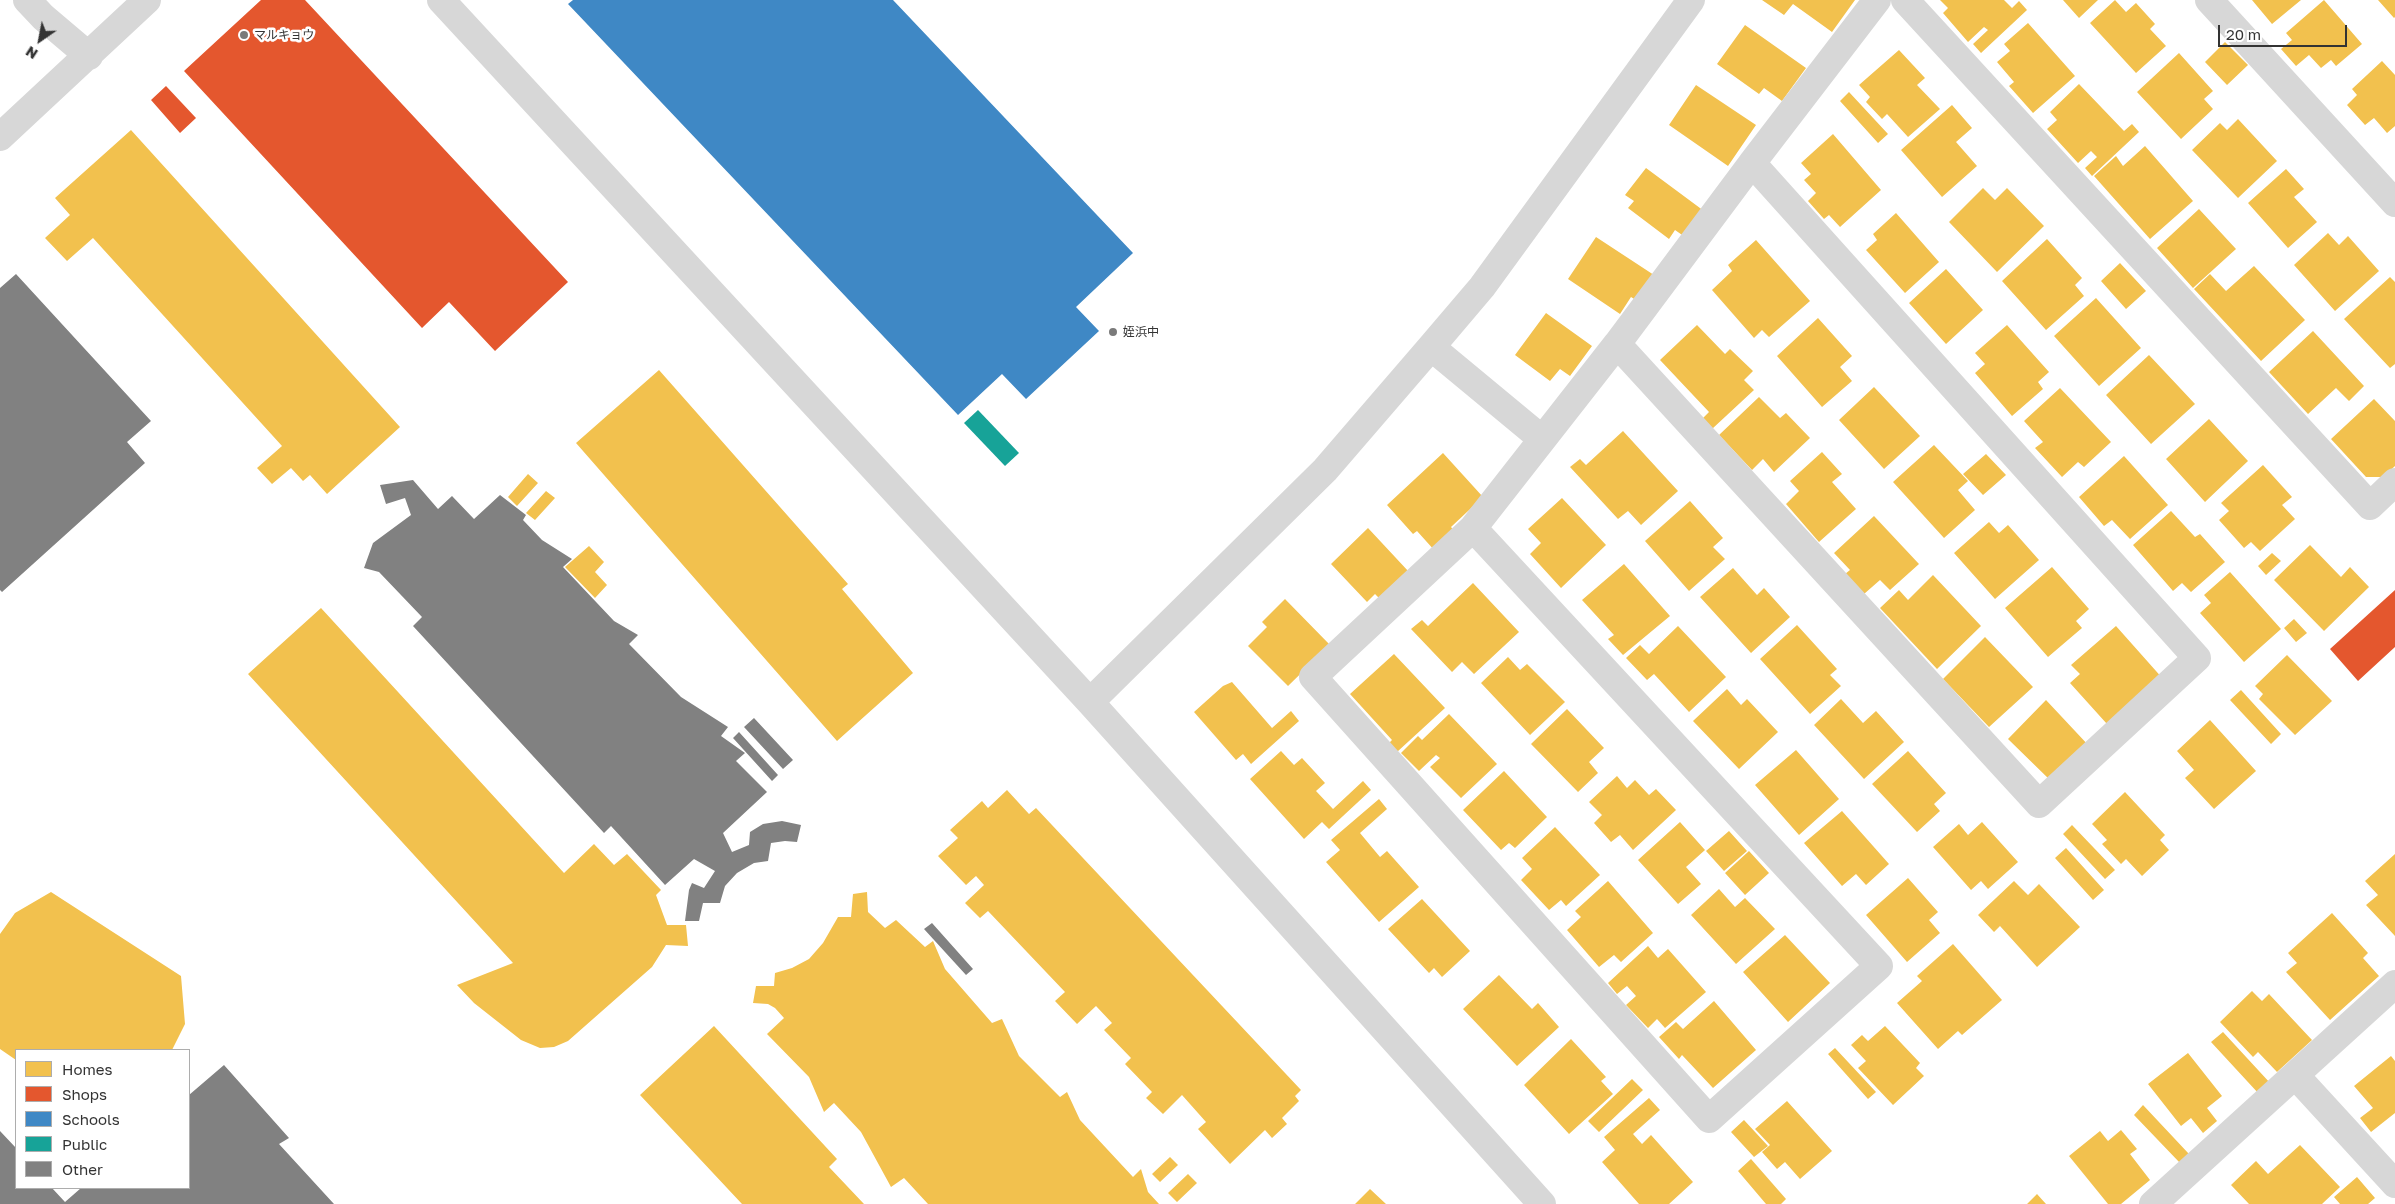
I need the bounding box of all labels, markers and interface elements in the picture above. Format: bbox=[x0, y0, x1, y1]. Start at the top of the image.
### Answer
north arrow bbox=[15, 15, 65, 65]
scale bar bbox=[2220, 15, 2349, 47]
text: 20 m bbox=[2226, 25, 2261, 43]
place label: マルキョウ bbox=[254, 28, 314, 42]
marker: マルキョウ bbox=[238, 29, 250, 41]
text: N bbox=[22, 43, 41, 63]
place label: 姪浜中 bbox=[1123, 325, 1159, 339]
marker: 姪浜中 bbox=[1107, 326, 1119, 338]
legend bbox=[15, 1049, 190, 1189]
text: Homes bbox=[62, 1060, 112, 1078]
text: Shops bbox=[62, 1085, 107, 1103]
text: Schools bbox=[62, 1110, 120, 1128]
text: Public bbox=[62, 1135, 107, 1153]
text: Other bbox=[62, 1160, 103, 1178]

